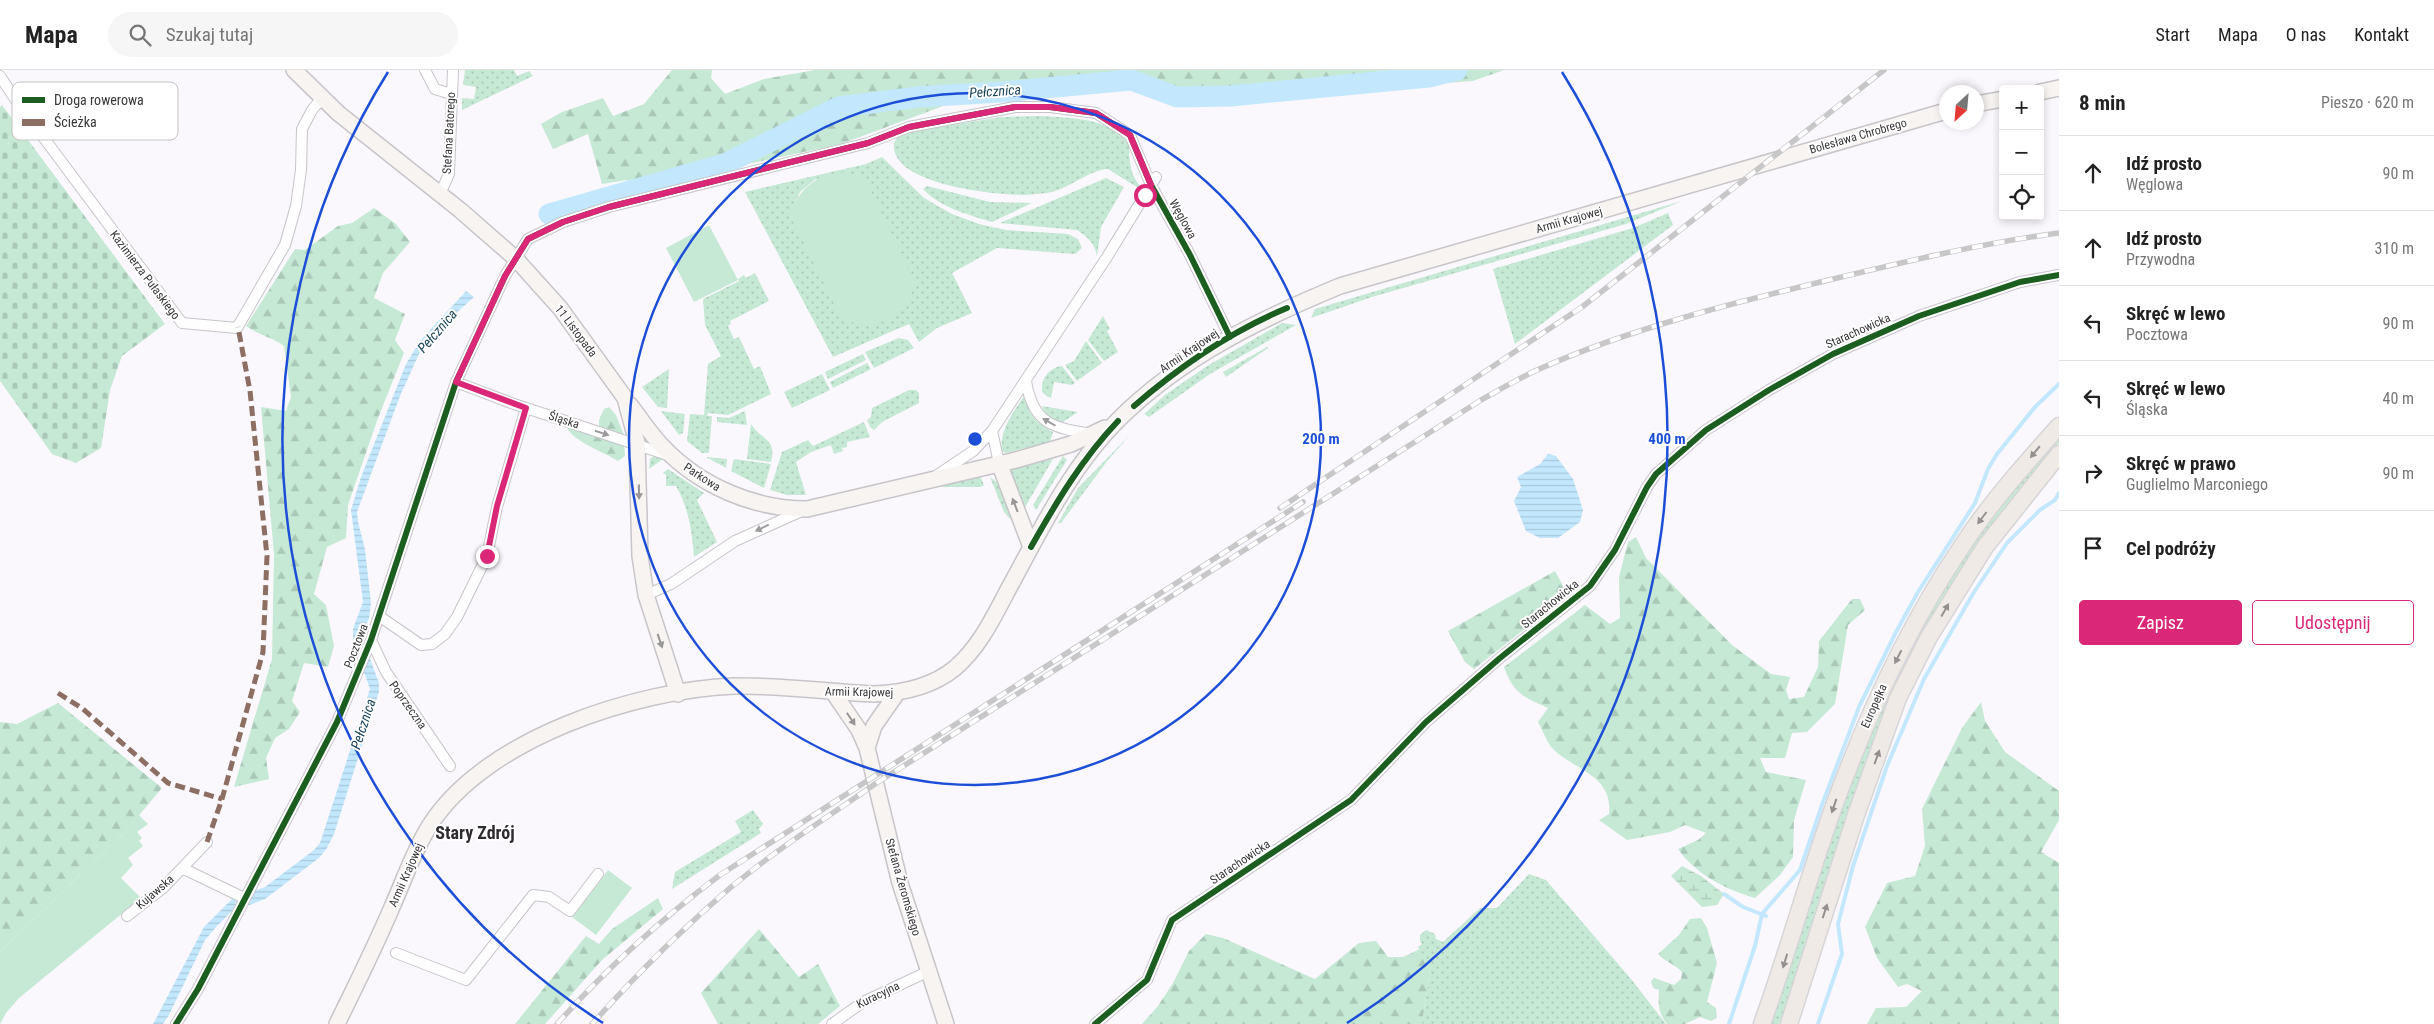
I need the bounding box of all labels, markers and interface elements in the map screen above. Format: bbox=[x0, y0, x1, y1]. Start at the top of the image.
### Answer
search box bbox=[108, 12, 458, 57]
text: Mapa bbox=[25, 21, 78, 49]
icon: search bbox=[126, 21, 154, 49]
text: Szukaj tutaj bbox=[166, 23, 253, 46]
text: Start bbox=[2156, 24, 2190, 45]
text: Mapa bbox=[2218, 24, 2258, 45]
text: O nas bbox=[2286, 24, 2326, 45]
text: Kontakt bbox=[2354, 24, 2409, 45]
water label: Pełcznica bbox=[969, 81, 1021, 101]
legend bbox=[12, 82, 178, 140]
north arrow bbox=[1939, 85, 1984, 130]
map controls bbox=[1999, 85, 2044, 220]
button: + bbox=[1999, 85, 2044, 130]
text: 8 min bbox=[2079, 91, 2126, 115]
text: Droga rowerowa bbox=[54, 92, 144, 108]
street label: Stefana Batorego bbox=[440, 92, 458, 174]
text: Pieszo · 620 m bbox=[2321, 93, 2414, 112]
text: Ścieżka bbox=[54, 113, 97, 130]
street label: Bolesława Chrobrego bbox=[1808, 115, 1908, 157]
button: − bbox=[1999, 130, 2044, 175]
text: Idź prosto bbox=[2126, 152, 2202, 175]
icon: ahead bbox=[2079, 159, 2107, 187]
text: 90 m bbox=[2382, 164, 2414, 183]
button: locate bbox=[1999, 175, 2044, 220]
text: Węglowa bbox=[2126, 175, 2183, 194]
route start bbox=[1134, 184, 1157, 207]
street label: Węglowa bbox=[1166, 197, 1200, 241]
street label: Armii Krajowej bbox=[1534, 204, 1604, 236]
text: Idź prosto bbox=[2126, 227, 2202, 250]
street label: Kazimierza Pułaskiego bbox=[107, 228, 183, 322]
icon: ahead bbox=[2079, 234, 2107, 262]
text: 310 m bbox=[2375, 239, 2414, 258]
text: Przywodna bbox=[2126, 250, 2195, 269]
street label: 11 Listopada bbox=[552, 302, 600, 360]
text: Skręć w lewo bbox=[2126, 302, 2225, 325]
water label: Pełcznica bbox=[414, 306, 460, 356]
icon: left bbox=[2079, 309, 2107, 337]
street label: Starachowicka bbox=[1823, 310, 1893, 351]
text: 90 m bbox=[2382, 314, 2414, 333]
text: Pocztowa bbox=[2126, 325, 2188, 344]
street label: Armii Krajowej bbox=[1157, 326, 1221, 376]
text: Skręć w lewo bbox=[2126, 377, 2225, 400]
icon: left bbox=[2079, 384, 2107, 412]
text: 40 m bbox=[2382, 389, 2414, 408]
text: Śląska bbox=[2126, 400, 2168, 419]
street label: Śląska bbox=[547, 408, 582, 432]
one-way arrow bbox=[1042, 418, 1055, 427]
one-way arrow bbox=[594, 429, 609, 437]
centre of rings bbox=[966, 430, 984, 448]
text: 200 m bbox=[1302, 430, 1340, 448]
text: 400 m bbox=[1648, 430, 1686, 448]
one-way arrow bbox=[2030, 446, 2041, 459]
text: Skręć w prawo bbox=[2126, 452, 2236, 475]
icon: right bbox=[2079, 459, 2107, 487]
street label: Parkowa bbox=[681, 460, 723, 494]
text: 90 m bbox=[2382, 464, 2414, 483]
text: Guglielmo Marconiego bbox=[2126, 475, 2268, 494]
one-way arrow bbox=[635, 484, 643, 500]
one-way arrow bbox=[1011, 497, 1019, 512]
one-way arrow bbox=[1977, 511, 1988, 524]
one-way arrow bbox=[755, 524, 769, 532]
icon: arrive bbox=[2079, 534, 2107, 562]
text: Cel podróży bbox=[2126, 537, 2216, 560]
route end bbox=[476, 545, 499, 568]
street label: Starachowicka bbox=[1519, 577, 1582, 631]
button: Zapisz bbox=[2079, 600, 2242, 645]
button: Udostępnij bbox=[2252, 600, 2414, 645]
one-way arrow bbox=[1941, 602, 1949, 617]
street label: Pocztowa bbox=[341, 622, 371, 670]
one-way arrow bbox=[656, 634, 664, 649]
one-way arrow bbox=[1894, 649, 1902, 664]
street label: Poprzeczna bbox=[386, 678, 430, 732]
street label: Europejka bbox=[1858, 682, 1890, 730]
street label: Armii Krajowej bbox=[825, 684, 893, 700]
water label: Pełcznica bbox=[347, 697, 379, 751]
one-way arrow bbox=[846, 712, 856, 726]
one-way arrow bbox=[1873, 749, 1881, 764]
one-way arrow bbox=[1830, 799, 1838, 814]
district label: Stary Zdrój bbox=[435, 822, 515, 843]
street label: Stefana Żeromskiego bbox=[882, 836, 925, 937]
street label: Starachowicka bbox=[1207, 837, 1273, 887]
street label: Armii Krajowej bbox=[386, 841, 426, 909]
street label: Kujawska bbox=[133, 872, 177, 912]
one-way arrow bbox=[1821, 903, 1829, 918]
one-way arrow bbox=[1780, 953, 1788, 968]
street label: Kuracyjna bbox=[854, 978, 902, 1011]

